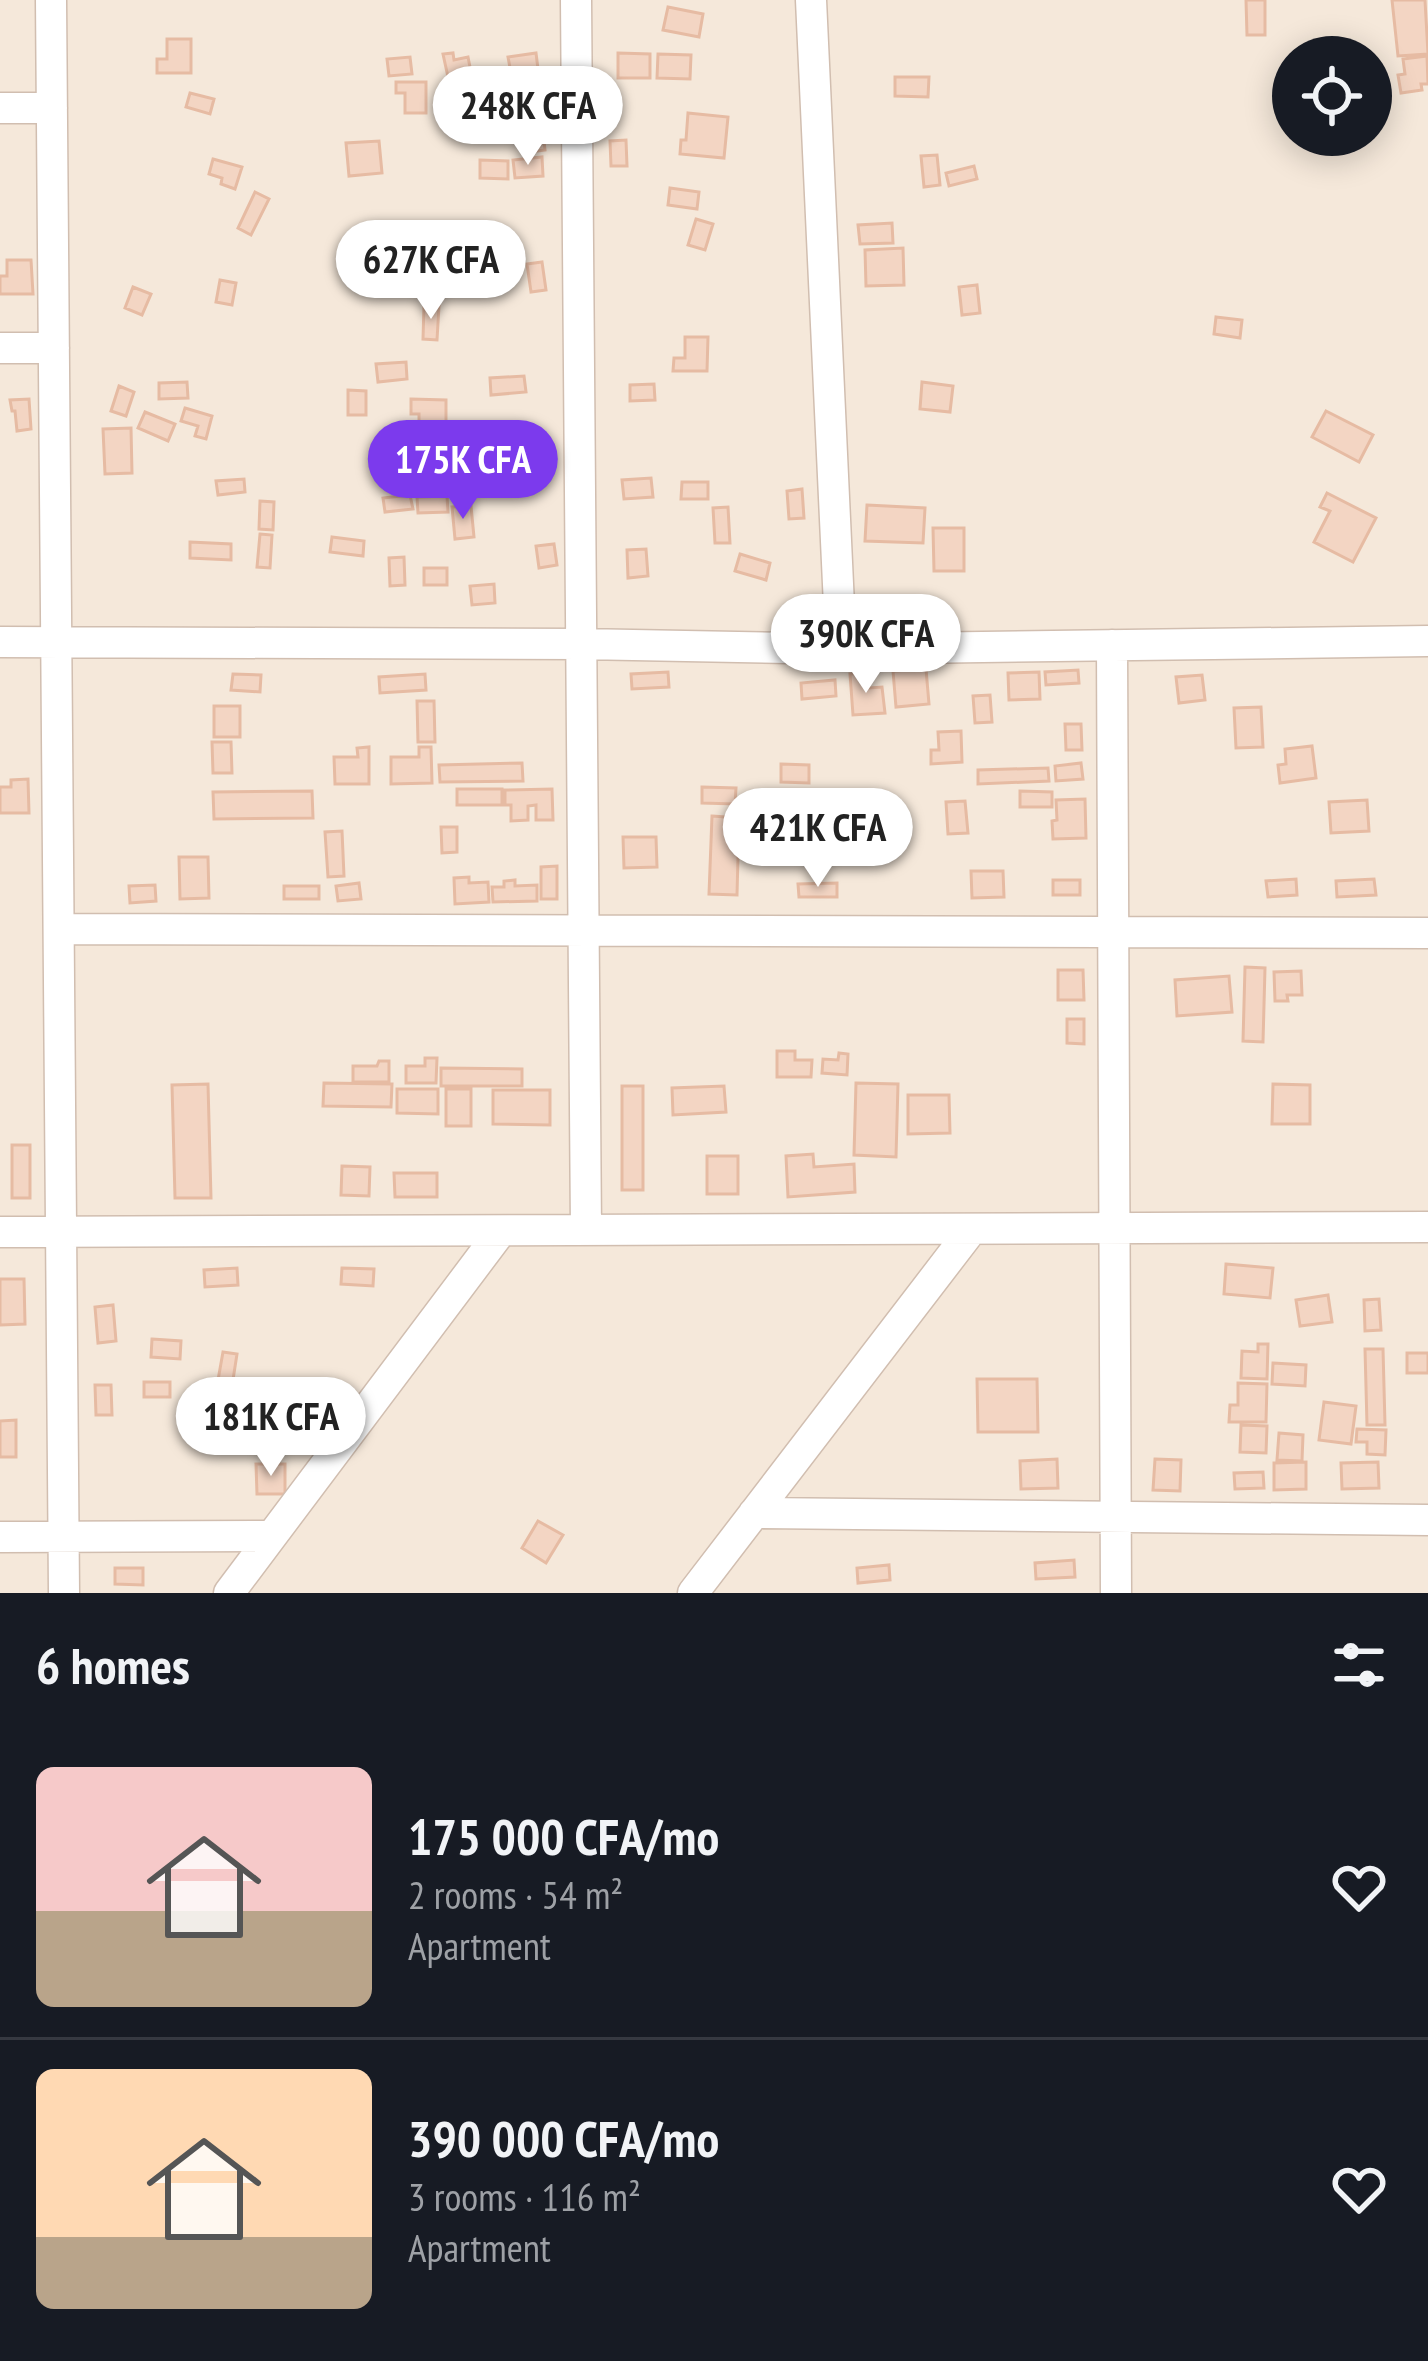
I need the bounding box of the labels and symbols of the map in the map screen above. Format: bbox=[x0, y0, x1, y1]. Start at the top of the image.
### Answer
pin: 248K CFA bbox=[404, 66, 652, 168]
pin: 627K CFA bbox=[307, 220, 555, 322]
pin: 175K CFA bbox=[339, 420, 587, 522]
pin: 390K CFA bbox=[742, 594, 990, 696]
pin: 421K CFA bbox=[694, 788, 942, 890]
pin: 181K CFA bbox=[147, 1377, 395, 1479]

